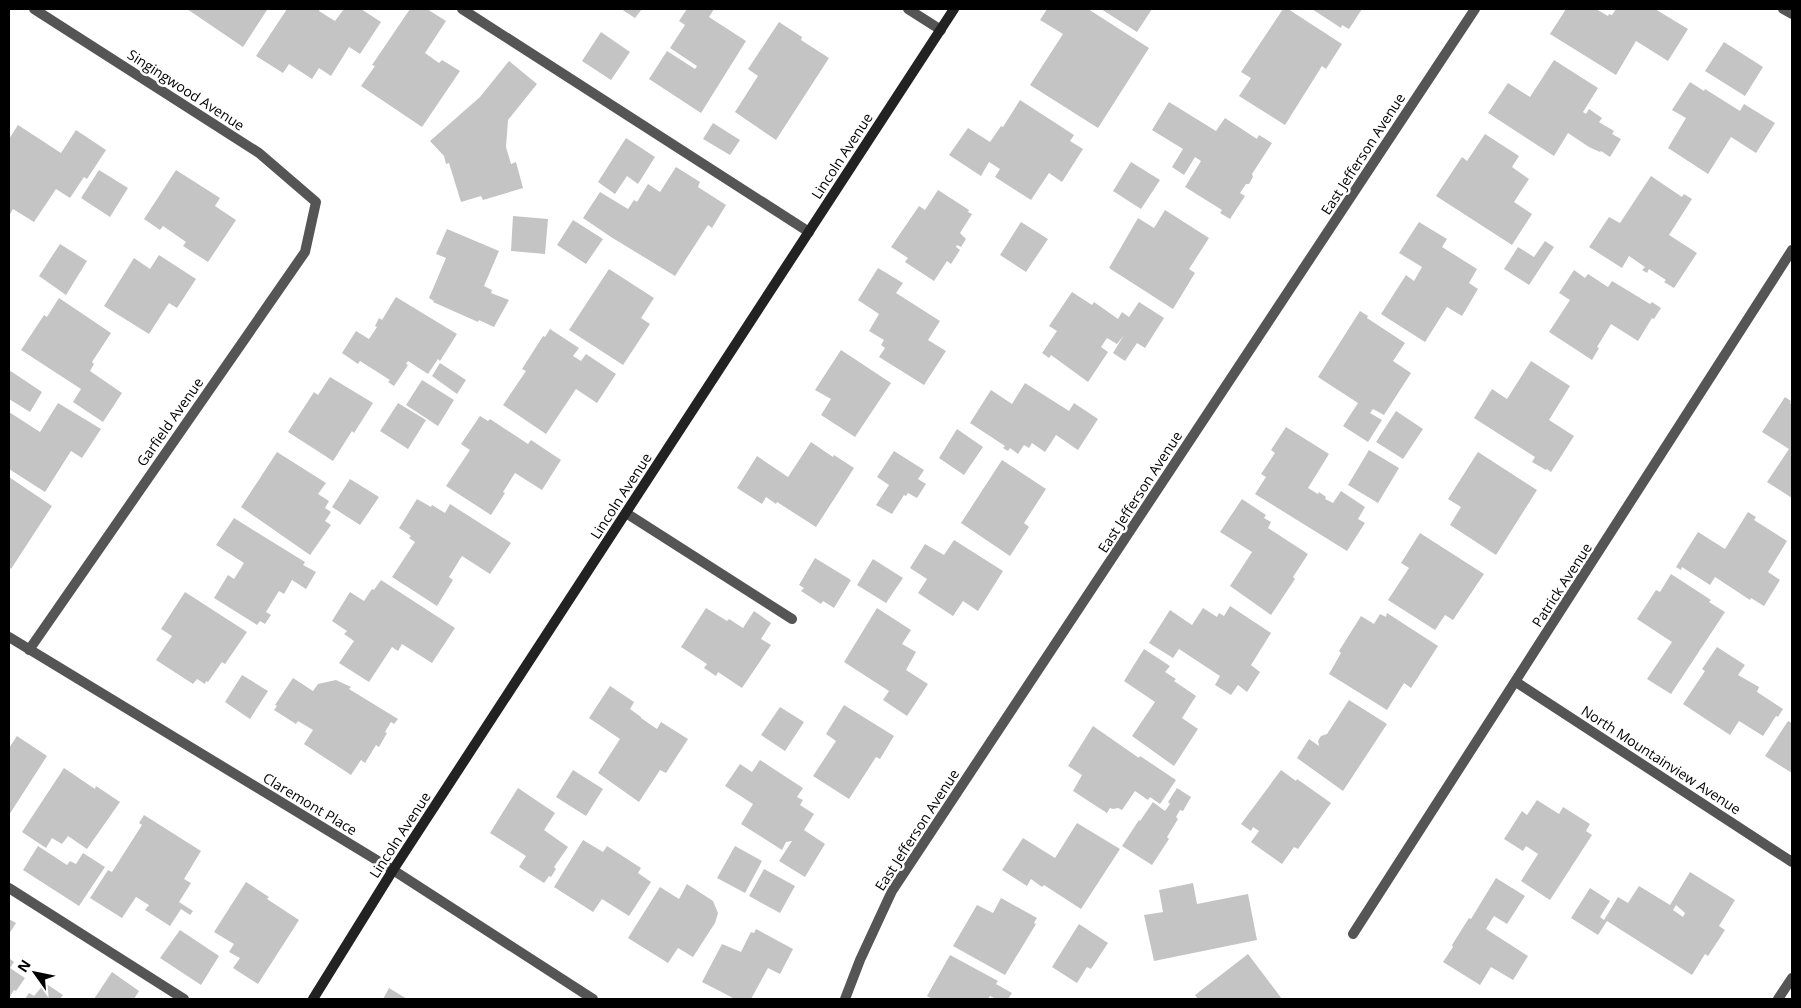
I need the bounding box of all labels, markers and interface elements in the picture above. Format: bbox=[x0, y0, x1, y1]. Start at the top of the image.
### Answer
street label: Singingwood Avenue bbox=[124, 45, 248, 135]
street label: East Jefferson Avenue bbox=[1316, 89, 1409, 218]
street label: Lincoln Avenue bbox=[807, 109, 877, 202]
street label: Garfield Avenue bbox=[132, 373, 207, 470]
street label: East Jefferson Avenue bbox=[1093, 427, 1186, 556]
street label: Lincoln Avenue bbox=[586, 449, 656, 542]
street label: Patrick Avenue bbox=[1527, 539, 1596, 631]
street label: North Mountainview Avenue bbox=[1578, 701, 1745, 818]
street label: East Jefferson Avenue bbox=[870, 765, 963, 894]
street label: Claremont Place bbox=[260, 768, 361, 839]
street label: Lincoln Avenue bbox=[365, 788, 435, 881]
north arrow bbox=[10, 948, 60, 998]
text: N bbox=[13, 956, 35, 976]

